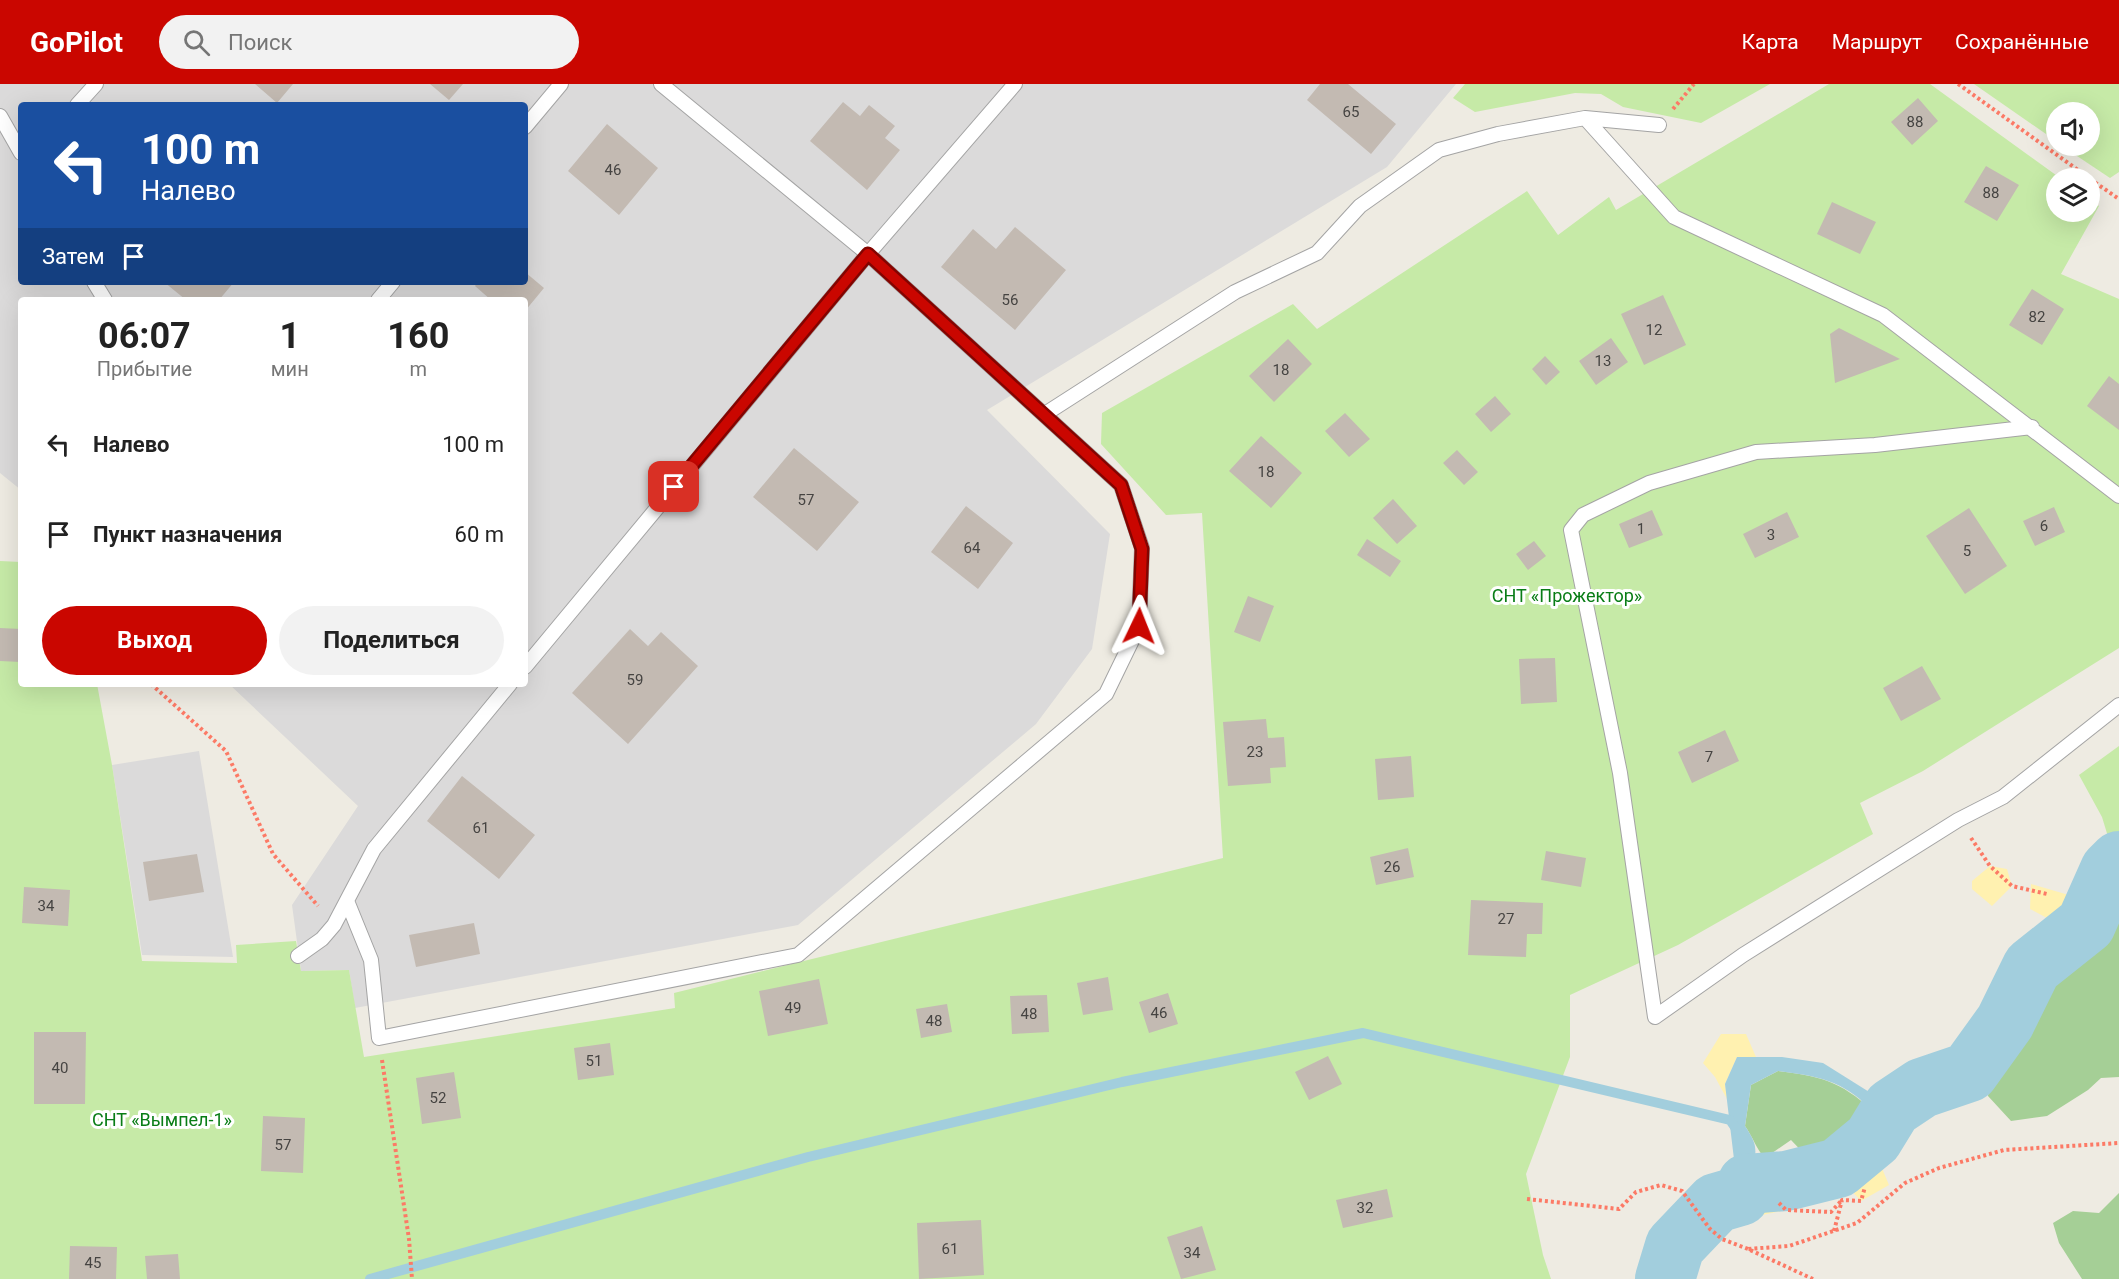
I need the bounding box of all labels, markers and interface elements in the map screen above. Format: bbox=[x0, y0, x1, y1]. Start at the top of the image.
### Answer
search box bbox=[159, 15, 579, 69]
text: GoPilot bbox=[30, 26, 123, 59]
icon: search bbox=[180, 26, 213, 59]
text: Поиск bbox=[228, 30, 292, 55]
text: Карта bbox=[1742, 30, 1799, 54]
text: Маршрут bbox=[1832, 30, 1922, 54]
text: Сохранённые bbox=[1955, 30, 2089, 54]
map controls bbox=[2046, 102, 2100, 222]
button: sound bbox=[2046, 102, 2100, 156]
house number: 65 bbox=[1343, 103, 1359, 121]
house number: 88 bbox=[1907, 113, 1923, 131]
text: 100 m bbox=[141, 125, 260, 174]
icon: left bbox=[42, 126, 120, 204]
house number: 46 bbox=[605, 161, 621, 179]
button: layers bbox=[2046, 168, 2100, 222]
text: Налево bbox=[141, 175, 236, 207]
house number: 88 bbox=[1983, 184, 1999, 202]
icon: arrive bbox=[117, 240, 150, 273]
text: Затем bbox=[42, 244, 105, 269]
house number: 56 bbox=[1002, 291, 1018, 309]
house number: 82 bbox=[2029, 308, 2045, 326]
text: 06:07 bbox=[98, 315, 191, 357]
text: 1 bbox=[279, 315, 300, 357]
text: 160 bbox=[387, 315, 449, 357]
house number: 12 bbox=[1646, 321, 1662, 339]
house number: 13 bbox=[1595, 352, 1611, 370]
text: Прибытие bbox=[97, 357, 192, 381]
text: мин bbox=[271, 357, 309, 381]
text: m bbox=[410, 357, 427, 381]
house number: 18 bbox=[1273, 361, 1289, 379]
icon: left bbox=[42, 428, 75, 461]
text: Налево bbox=[93, 432, 170, 457]
text: 100 m bbox=[442, 432, 504, 457]
pin bbox=[648, 461, 699, 512]
house number: 18 bbox=[1258, 463, 1274, 481]
icon: arrive bbox=[657, 470, 690, 503]
house number: 57 bbox=[798, 491, 814, 509]
house number: 6 bbox=[2040, 517, 2048, 535]
icon: arrive bbox=[42, 518, 75, 551]
house number: 1 bbox=[1637, 520, 1645, 538]
text: Пункт назначения bbox=[93, 522, 282, 547]
text: 60 m bbox=[455, 522, 504, 547]
house number: 3 bbox=[1767, 526, 1775, 544]
house number: 64 bbox=[964, 539, 981, 557]
house number: 5 bbox=[1963, 542, 1971, 560]
park label: СНТ «Прожектор» bbox=[1492, 585, 1642, 606]
position arrow bbox=[1107, 594, 1171, 658]
button: Выход bbox=[42, 606, 267, 675]
button: Поделиться bbox=[279, 606, 504, 675]
house number: 59 bbox=[627, 671, 643, 689]
house number: 23 bbox=[1247, 743, 1263, 761]
house number: 7 bbox=[1705, 748, 1713, 766]
house number: 61 bbox=[473, 819, 489, 837]
house number: 26 bbox=[1384, 858, 1400, 876]
house number: 34 bbox=[38, 897, 55, 915]
house number: 27 bbox=[1498, 910, 1514, 928]
house number: 49 bbox=[785, 999, 801, 1017]
house number: 46 bbox=[1151, 1004, 1167, 1022]
house number: 48 bbox=[1021, 1005, 1037, 1023]
house number: 48 bbox=[926, 1012, 942, 1030]
house number: 51 bbox=[586, 1052, 602, 1070]
house number: 40 bbox=[52, 1059, 68, 1077]
house number: 52 bbox=[430, 1089, 446, 1107]
park label: СНТ «Вымпел-1» bbox=[92, 1109, 232, 1130]
house number: 57 bbox=[275, 1136, 291, 1154]
house number: 32 bbox=[1357, 1199, 1373, 1217]
house number: 61 bbox=[942, 1240, 958, 1258]
house number: 34 bbox=[1184, 1244, 1201, 1262]
house number: 45 bbox=[85, 1254, 101, 1272]

